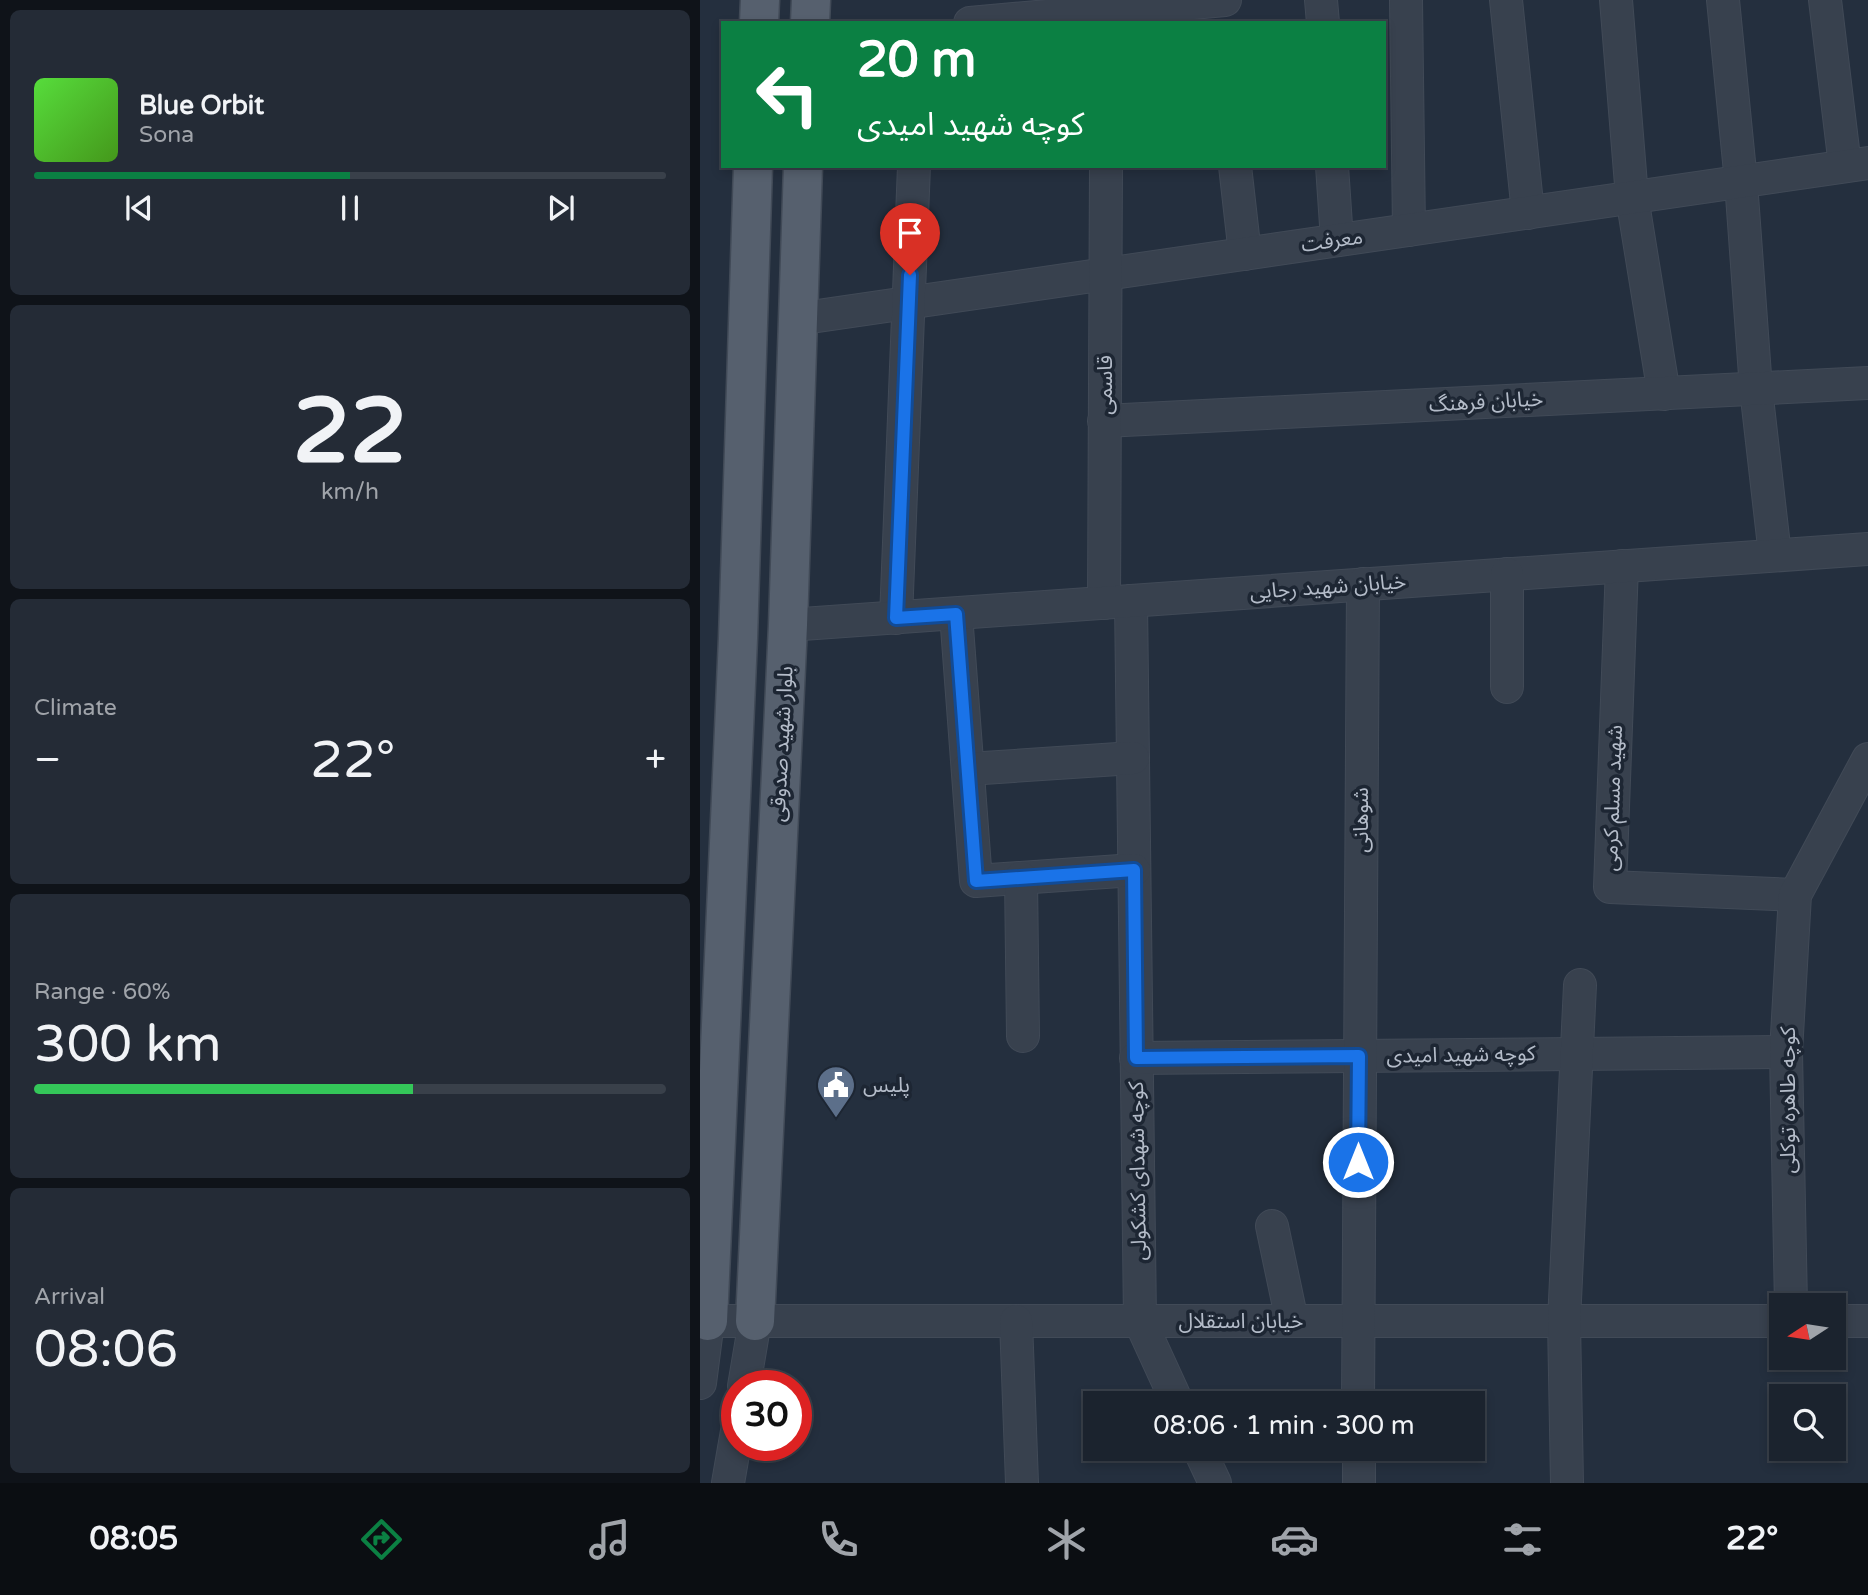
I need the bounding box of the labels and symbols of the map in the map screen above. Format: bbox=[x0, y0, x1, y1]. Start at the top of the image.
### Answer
pin bbox=[880, 203, 940, 275]
street label: معرفت bbox=[1300, 224, 1364, 258]
street label: قاسمی bbox=[1093, 355, 1118, 415]
street label: خیابان فرهنگ bbox=[1428, 387, 1544, 417]
street label: خیابان شهید رجایی bbox=[1249, 569, 1407, 605]
street label: بلوار شهید صدوقی bbox=[765, 665, 799, 823]
street label: شهید مسلم کرمی bbox=[1598, 724, 1630, 872]
street label: شوهانی bbox=[1349, 787, 1374, 853]
street label: کوچه طاهره توکلی bbox=[1776, 1026, 1801, 1174]
street label: کوچه شهید امیدی bbox=[1386, 1041, 1536, 1069]
public building icon: پلیس bbox=[815, 1064, 857, 1119]
place label: پلیس bbox=[863, 1073, 910, 1098]
street label: کوچه شهدای کشکولی bbox=[1124, 1081, 1152, 1261]
position arrow bbox=[1321, 1125, 1395, 1199]
north arrow bbox=[1769, 1293, 1846, 1370]
street label: خیابان استقلال bbox=[1179, 1309, 1303, 1334]
speed limit sign: 30 bbox=[721, 1370, 812, 1461]

